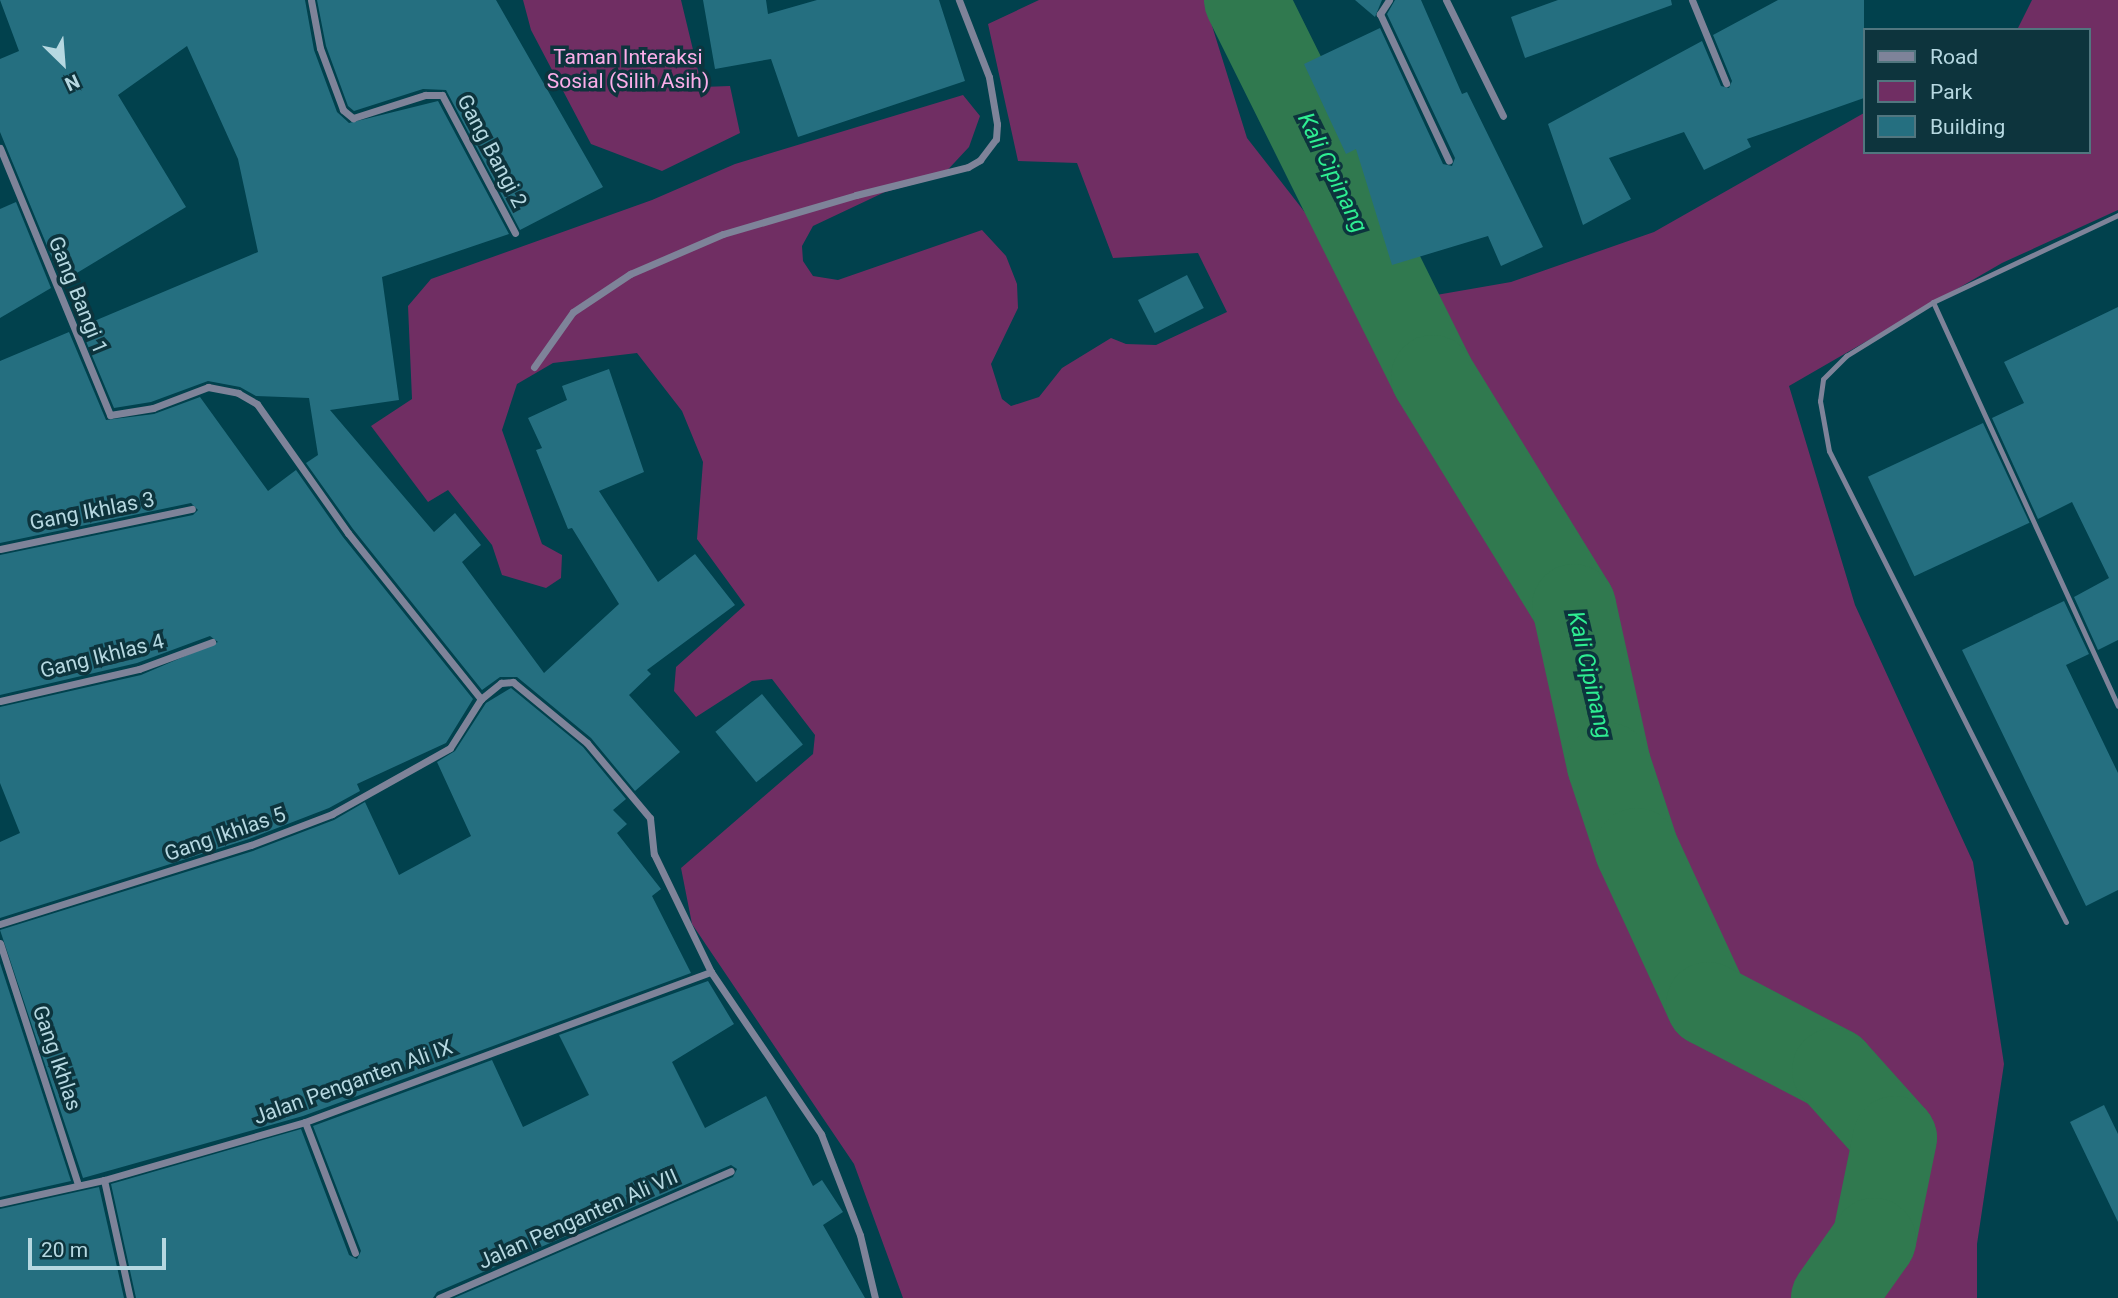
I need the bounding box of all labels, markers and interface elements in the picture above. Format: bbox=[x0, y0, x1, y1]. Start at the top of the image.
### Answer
north arrow bbox=[28, 28, 98, 98]
legend bbox=[1862, 28, 2090, 154]
park label: Taman Interaksi Sosial (Silih Asih) bbox=[547, 44, 709, 94]
text: Road bbox=[1930, 45, 1978, 69]
text: N bbox=[61, 69, 83, 96]
text: Park bbox=[1930, 80, 1972, 104]
street label: Gang Bangi 2 bbox=[452, 90, 532, 212]
water label: Kali Cipinang bbox=[1291, 109, 1373, 237]
text: Building bbox=[1930, 115, 2005, 139]
street label: Gang Bangi 1 bbox=[43, 233, 113, 357]
street label: Gang Ikhlas 3 bbox=[27, 487, 157, 535]
water label: Kali Cipinang bbox=[1561, 609, 1617, 741]
street label: Gang Ikhlas 4 bbox=[38, 628, 166, 684]
street label: Gang Ikhlas 5 bbox=[161, 801, 289, 867]
street label: Gang Ikhlas bbox=[27, 1002, 87, 1114]
street label: Jalan Penganten Ali IX bbox=[250, 1034, 456, 1130]
street label: Jalan Penganten Ali VII bbox=[474, 1164, 682, 1274]
scale bar bbox=[32, 1224, 170, 1268]
text: 20 m bbox=[41, 1238, 88, 1262]

